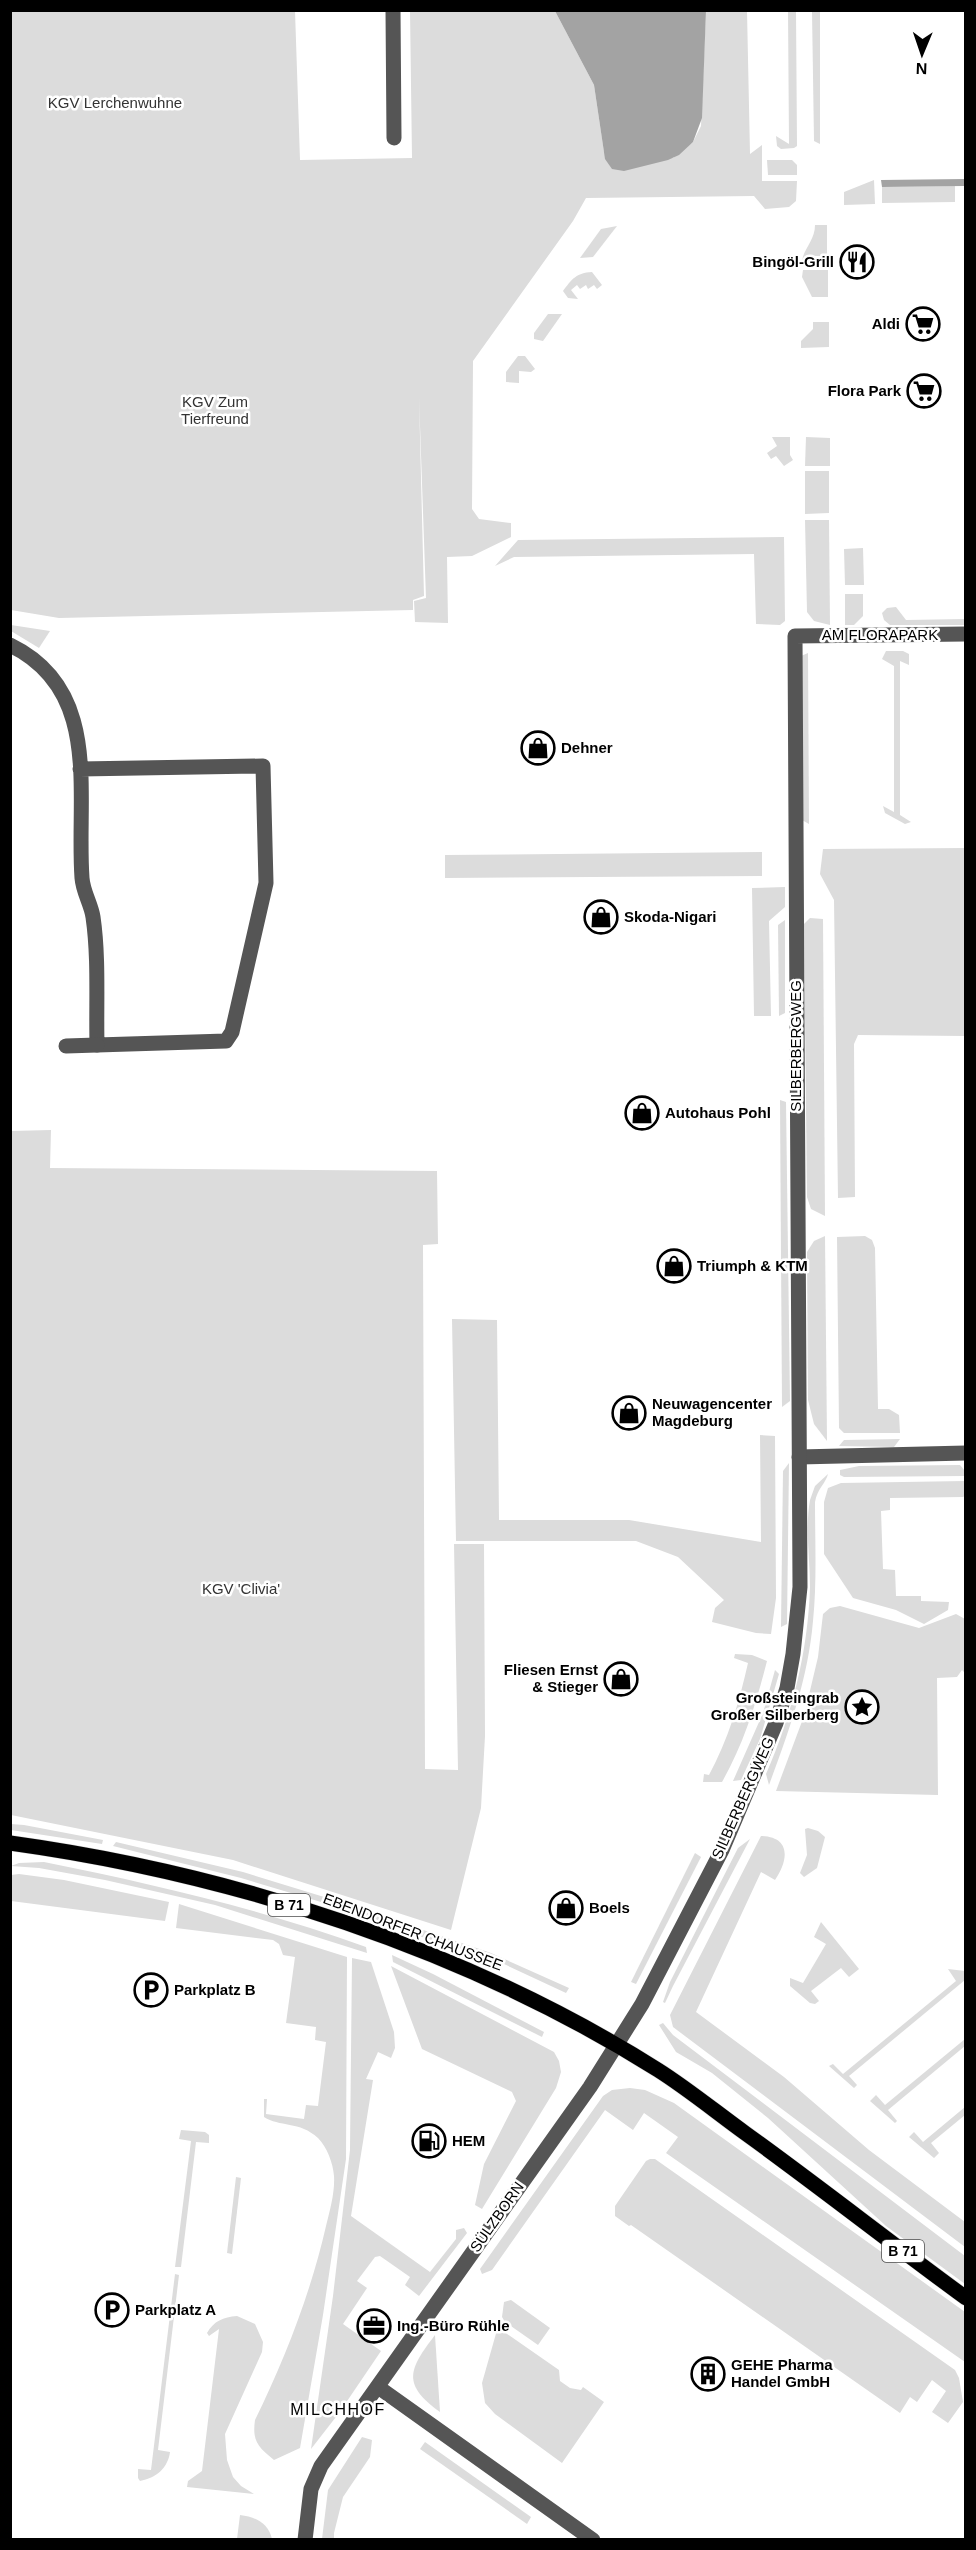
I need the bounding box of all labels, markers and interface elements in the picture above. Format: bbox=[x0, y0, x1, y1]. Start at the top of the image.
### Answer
north arrow bbox=[892, 24, 952, 84]
text: N bbox=[915, 60, 928, 77]
park label: KGV Lerchenwuhne bbox=[48, 94, 182, 111]
restaurant icon: Bingöl-Grill bbox=[839, 244, 875, 280]
place label: Bingöl-Grill bbox=[752, 253, 834, 270]
supermarket icon: Aldi bbox=[905, 306, 941, 342]
place label: Aldi bbox=[872, 315, 900, 332]
supermarket icon: Flora Park bbox=[906, 373, 942, 409]
place label: Flora Park bbox=[828, 382, 902, 399]
park label: KGV Zum Tierfreund bbox=[181, 393, 249, 427]
street label: AM FLORAPARK bbox=[822, 626, 938, 643]
shop icon: Dehner bbox=[520, 730, 556, 766]
place label: Dehner bbox=[561, 739, 613, 756]
shop icon: Skoda-Nigari bbox=[583, 899, 619, 935]
place label: Skoda-Nigari bbox=[624, 908, 717, 925]
street label: SILBERBERGWEG bbox=[787, 980, 804, 1112]
shop icon: Autohaus Pohl bbox=[624, 1095, 660, 1131]
place label: Autohaus Pohl bbox=[665, 1104, 771, 1121]
shop icon: Triumph & KTM bbox=[656, 1248, 692, 1284]
place label: Triumph & KTM bbox=[697, 1257, 808, 1274]
shop icon: Neuwagencenter Magdeburg bbox=[611, 1395, 647, 1431]
place label: Neuwagencenter Magdeburg bbox=[652, 1395, 772, 1429]
park label: KGV 'Clivia' bbox=[202, 1580, 280, 1597]
place label: Fliesen Ernst & Stieger bbox=[504, 1661, 598, 1695]
shop icon: Fliesen Ernst & Stieger bbox=[603, 1661, 639, 1697]
place label: Großsteingrab Großer Silberberg bbox=[711, 1689, 839, 1723]
place icon: Großsteingrab Großer Silberberg bbox=[844, 1689, 880, 1725]
street label: SILBERBERGWEG bbox=[708, 1734, 777, 1861]
street label: EBENDORFER CHAUSSEE bbox=[321, 1889, 505, 1974]
shop icon: Boels bbox=[548, 1890, 584, 1926]
road number: B 71 bbox=[268, 1894, 310, 1916]
place label: Boels bbox=[589, 1899, 630, 1916]
parking icon: Parkplatz B bbox=[133, 1972, 169, 2008]
place label: Parkplatz B bbox=[174, 1981, 256, 1998]
fuel station icon: HEM bbox=[411, 2123, 447, 2159]
place label: HEM bbox=[452, 2132, 485, 2149]
street label: SÜLZBORN bbox=[466, 2178, 527, 2255]
road number: B 71 bbox=[882, 2240, 924, 2262]
parking icon: Parkplatz A bbox=[94, 2292, 130, 2328]
place label: Parkplatz A bbox=[135, 2301, 216, 2318]
office icon: Ing.-Büro Rühle bbox=[356, 2308, 392, 2344]
place label: Ing.-Büro Rühle bbox=[397, 2317, 510, 2334]
building icon: GEHE Pharma Handel GmbH bbox=[690, 2356, 726, 2392]
place label: GEHE Pharma Handel GmbH bbox=[731, 2356, 833, 2390]
district label: MILCHHOF bbox=[290, 2401, 386, 2418]

